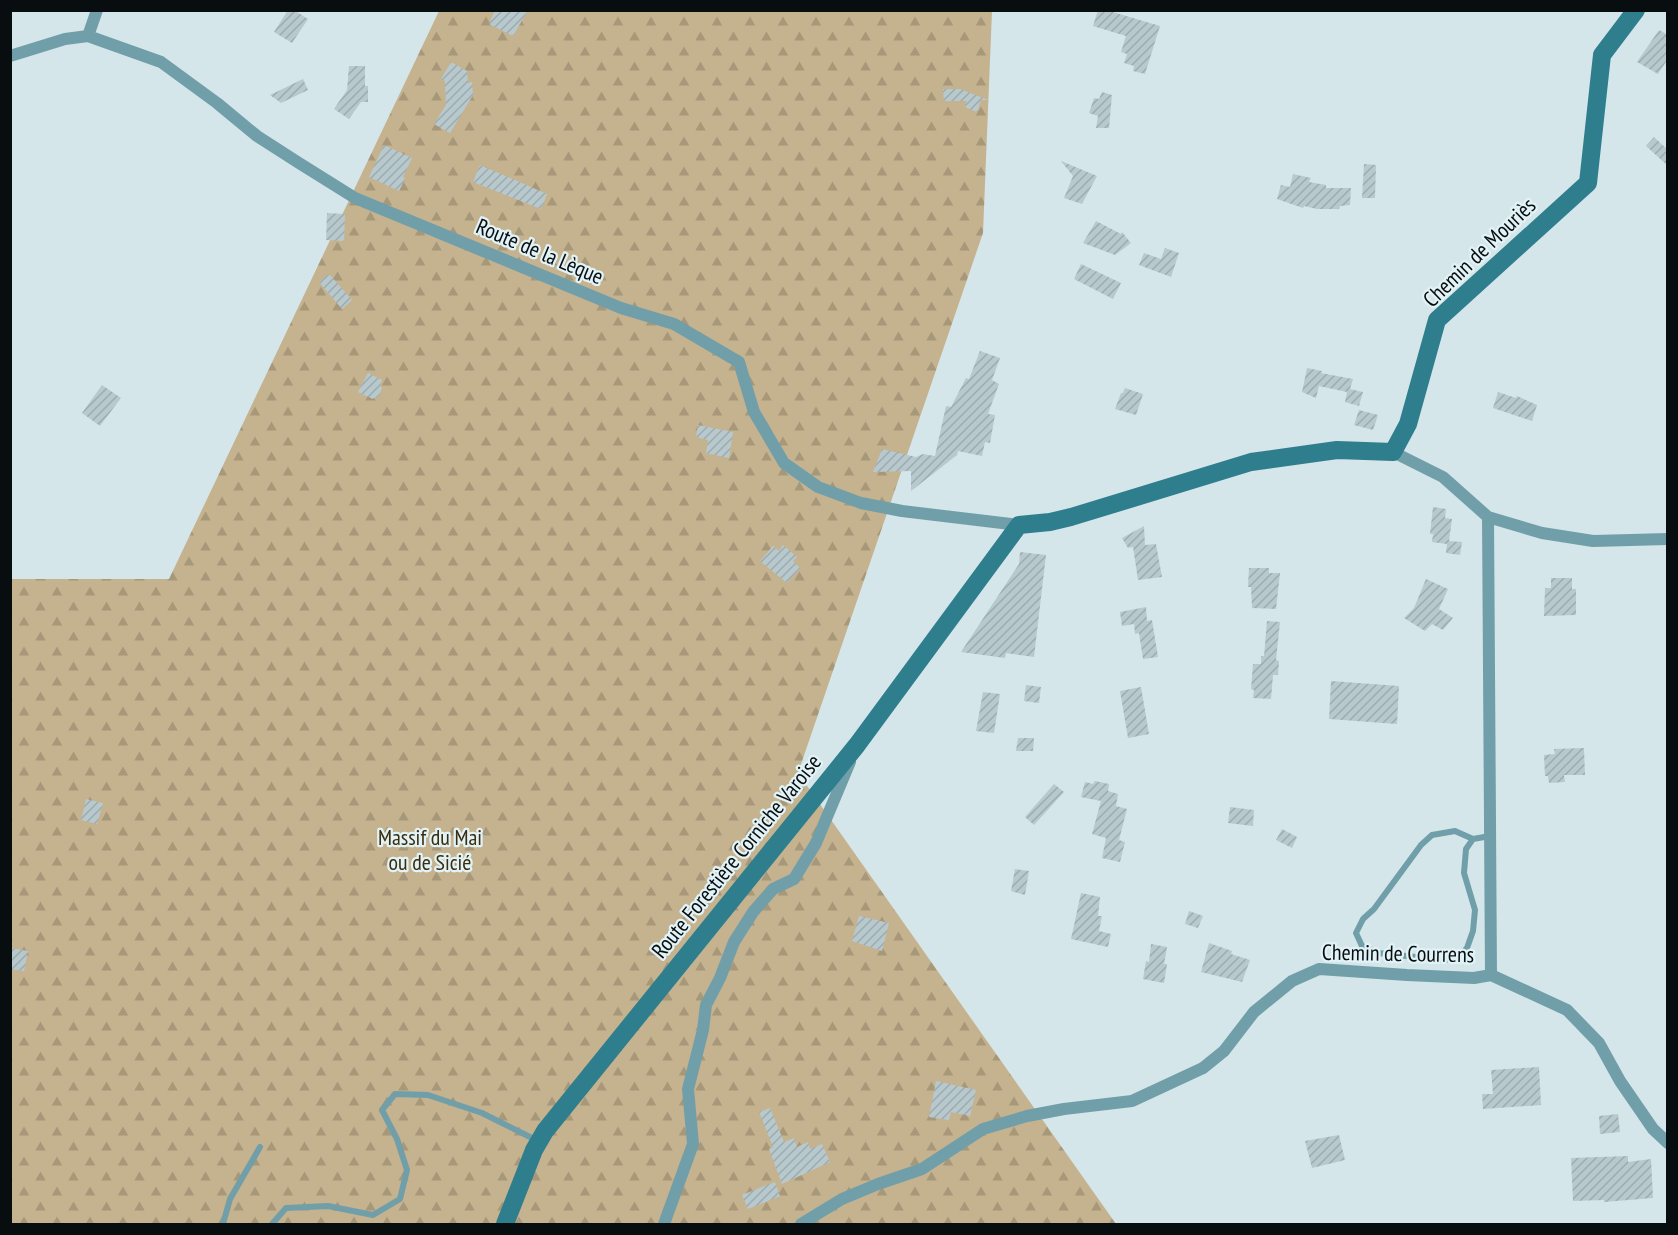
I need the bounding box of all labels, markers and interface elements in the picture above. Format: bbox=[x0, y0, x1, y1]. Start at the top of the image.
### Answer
street label: Chemin de Mouriès bbox=[1417, 191, 1541, 313]
street label: Route de la Lèque bbox=[472, 212, 608, 290]
street label: Route Forestière Corniche Varoise bbox=[645, 748, 827, 964]
park label: Massif du Mai ou de Sicié bbox=[378, 823, 482, 876]
street label: Chemin de Courrens bbox=[1322, 938, 1474, 968]

